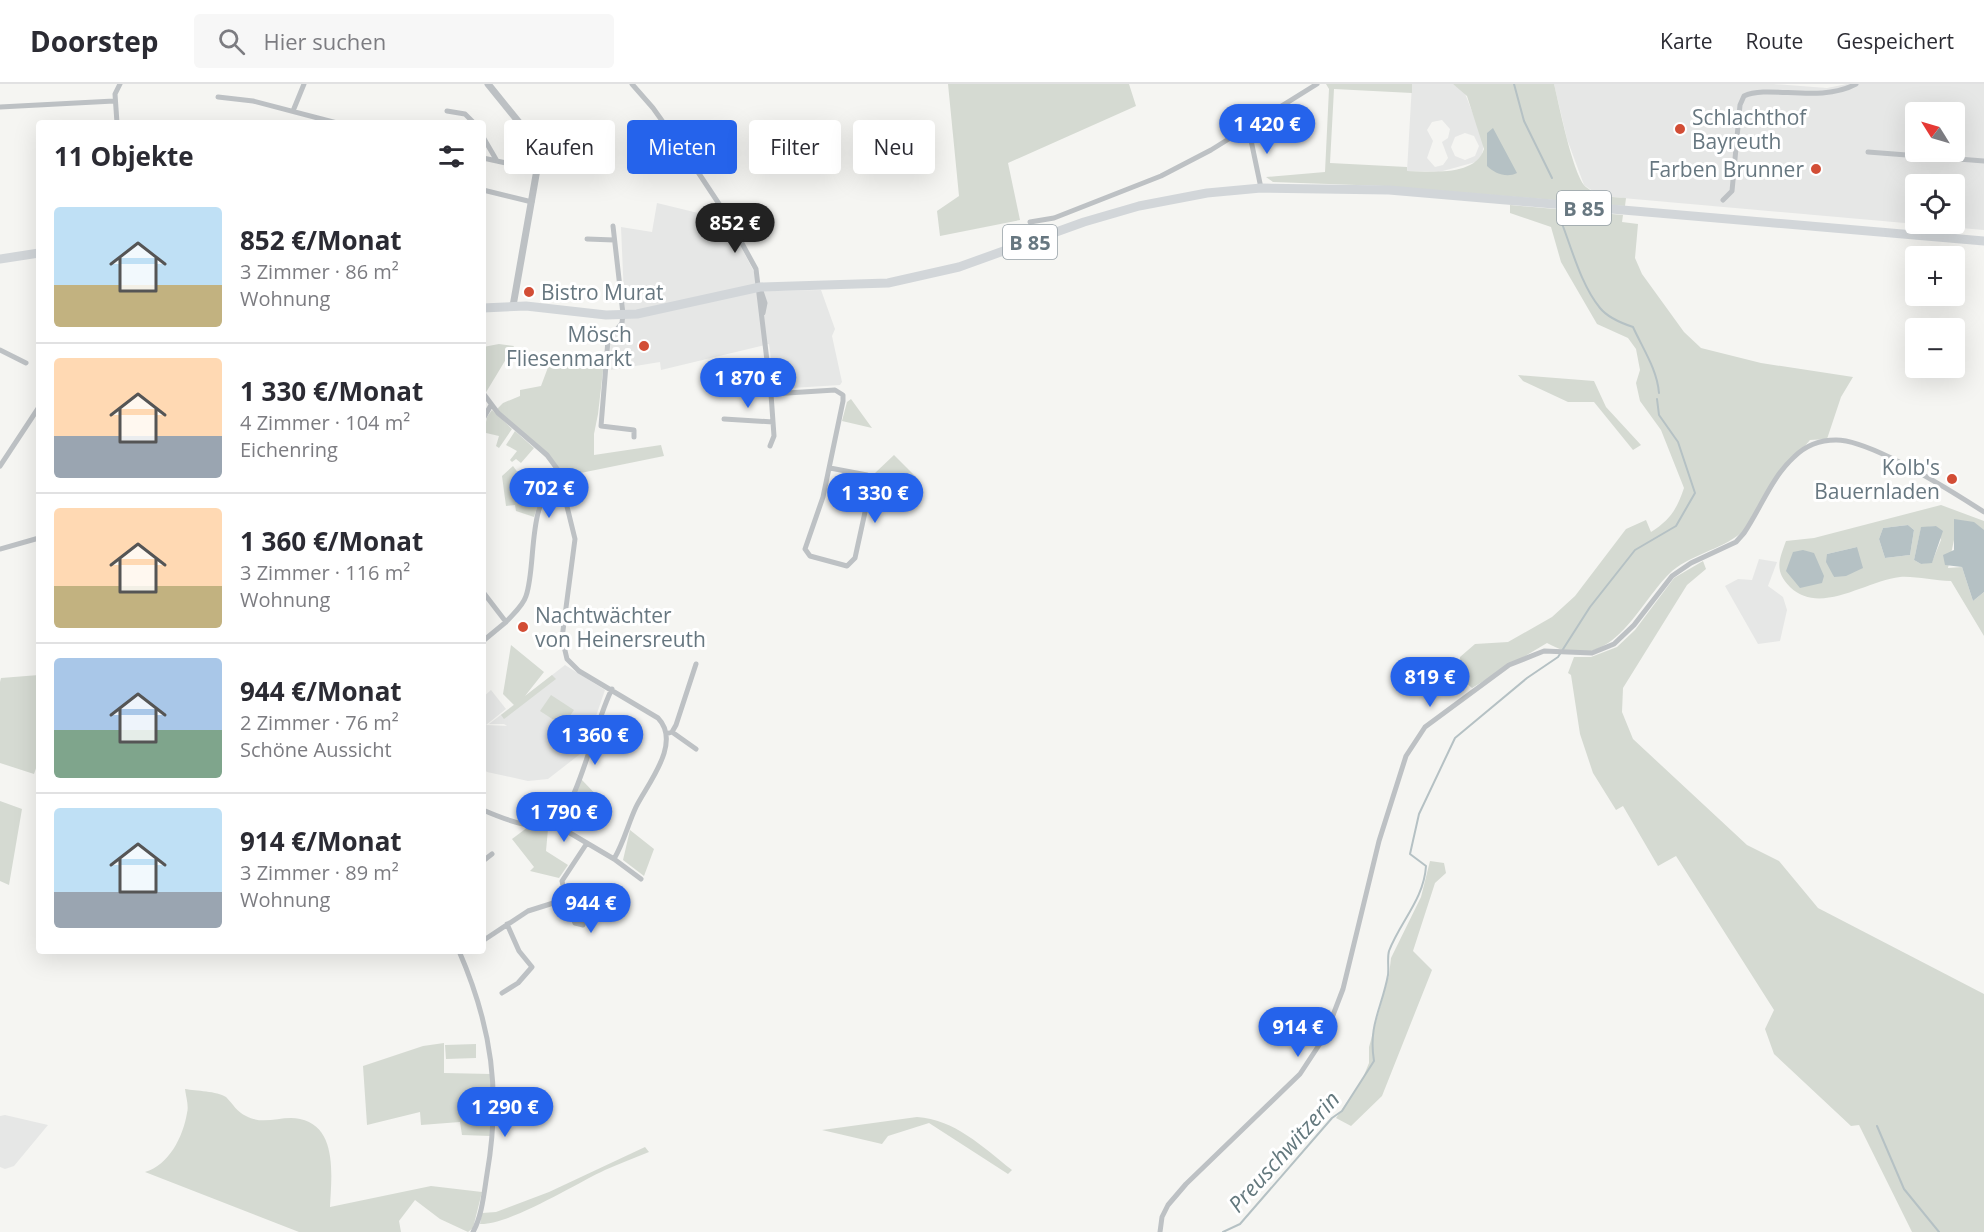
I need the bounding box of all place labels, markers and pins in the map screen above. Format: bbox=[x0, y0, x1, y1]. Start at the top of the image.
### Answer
place label: Schlachthof Bayreuth bbox=[1692, 103, 1808, 155]
pin: 1 420 € bbox=[1212, 104, 1322, 155]
marker: Schlachthof Bayreuth bbox=[1673, 122, 1687, 136]
place label: Farben Brunner bbox=[1649, 155, 1804, 183]
marker: Farben Brunner bbox=[1809, 162, 1823, 176]
pin: 852 € bbox=[693, 203, 777, 254]
place label: Bistro Murat bbox=[541, 278, 664, 306]
marker: Bistro Murat bbox=[522, 285, 536, 299]
place label: Mösch Fliesenmarkt bbox=[506, 320, 632, 372]
marker: Mösch Fliesenmarkt bbox=[637, 339, 651, 353]
pin: 1 870 € bbox=[693, 358, 803, 409]
place label: Kolb's Bauernladen bbox=[1814, 453, 1940, 505]
pin: 702 € bbox=[507, 468, 591, 519]
marker: Kolb's Bauernladen bbox=[1945, 472, 1959, 486]
pin: 1 330 € bbox=[820, 473, 930, 524]
place label: Nachtwächter von Heinersreuth bbox=[535, 601, 706, 653]
marker: Nachtwächter von Heinersreuth bbox=[516, 620, 530, 634]
pin: 819 € bbox=[1388, 657, 1472, 708]
pin: 1 360 € bbox=[540, 715, 650, 766]
pin: 1 790 € bbox=[509, 792, 619, 843]
pin: 944 € bbox=[549, 883, 633, 934]
pin: 914 € bbox=[1256, 1007, 1340, 1058]
pin: 1 290 € bbox=[450, 1087, 560, 1138]

